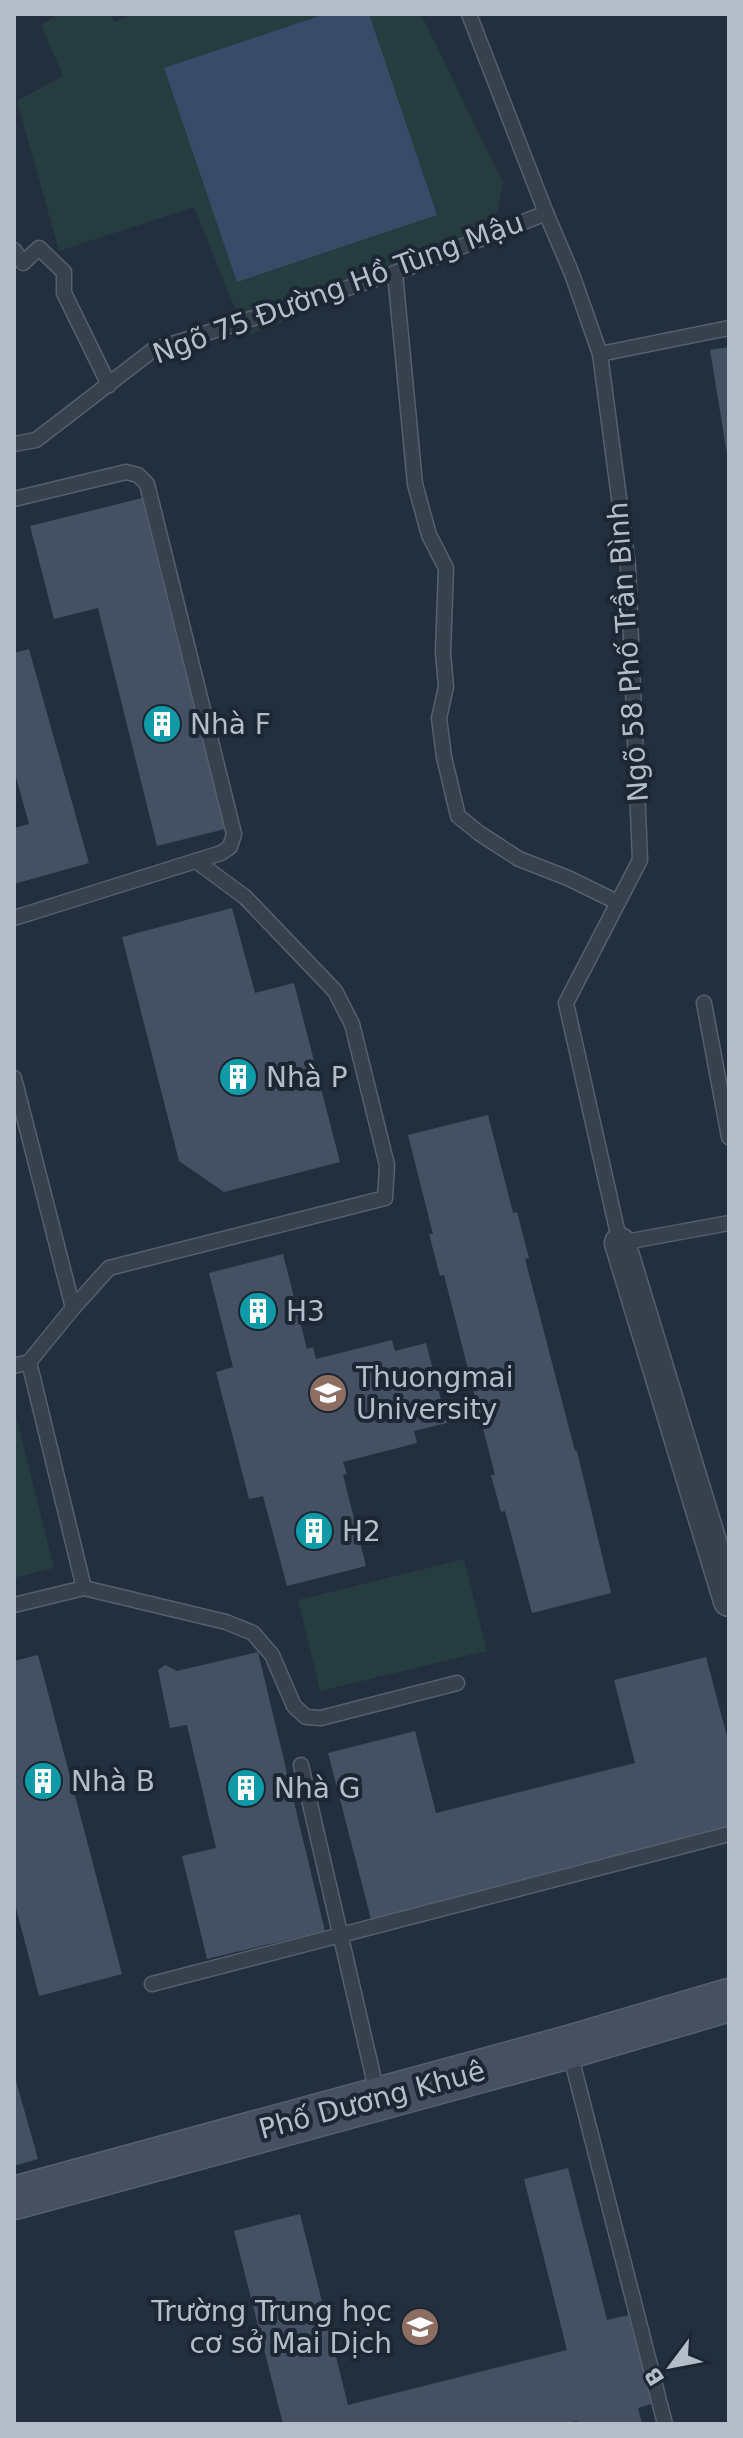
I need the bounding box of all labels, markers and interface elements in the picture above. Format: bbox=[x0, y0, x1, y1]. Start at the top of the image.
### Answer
street label: Ngõ 75 Đường Hồ Tùng Mậu bbox=[148, 205, 528, 371]
street label: Ngõ 58 Phố Trần Bình bbox=[601, 501, 655, 803]
building icon: Nhà F bbox=[141, 703, 183, 745]
place label: Nhà F bbox=[190, 708, 271, 741]
building icon: Nhà P bbox=[217, 1056, 259, 1098]
place label: Nhà P bbox=[266, 1061, 348, 1094]
building icon: H3 bbox=[237, 1290, 279, 1332]
place label: H3 bbox=[286, 1295, 325, 1328]
place label: Thuongmai University bbox=[355, 1361, 513, 1426]
school or university icon: Thuongmai University bbox=[307, 1372, 349, 1414]
building icon: H2 bbox=[293, 1510, 335, 1552]
place label: H2 bbox=[342, 1515, 381, 1548]
building icon: Nhà B bbox=[22, 1760, 64, 1802]
place label: Nhà B bbox=[71, 1765, 155, 1798]
building icon: Nhà G bbox=[225, 1767, 267, 1809]
place label: Nhà G bbox=[274, 1772, 360, 1805]
street label: Phố Dương Khuê bbox=[255, 2054, 489, 2146]
place label: Trường Trung học cơ sở Mai Dịch bbox=[150, 2295, 392, 2360]
school or university icon: Trường Trung học cơ sở Mai Dịch bbox=[399, 2306, 441, 2348]
north arrow bbox=[631, 2326, 711, 2406]
text: B bbox=[639, 2363, 670, 2390]

